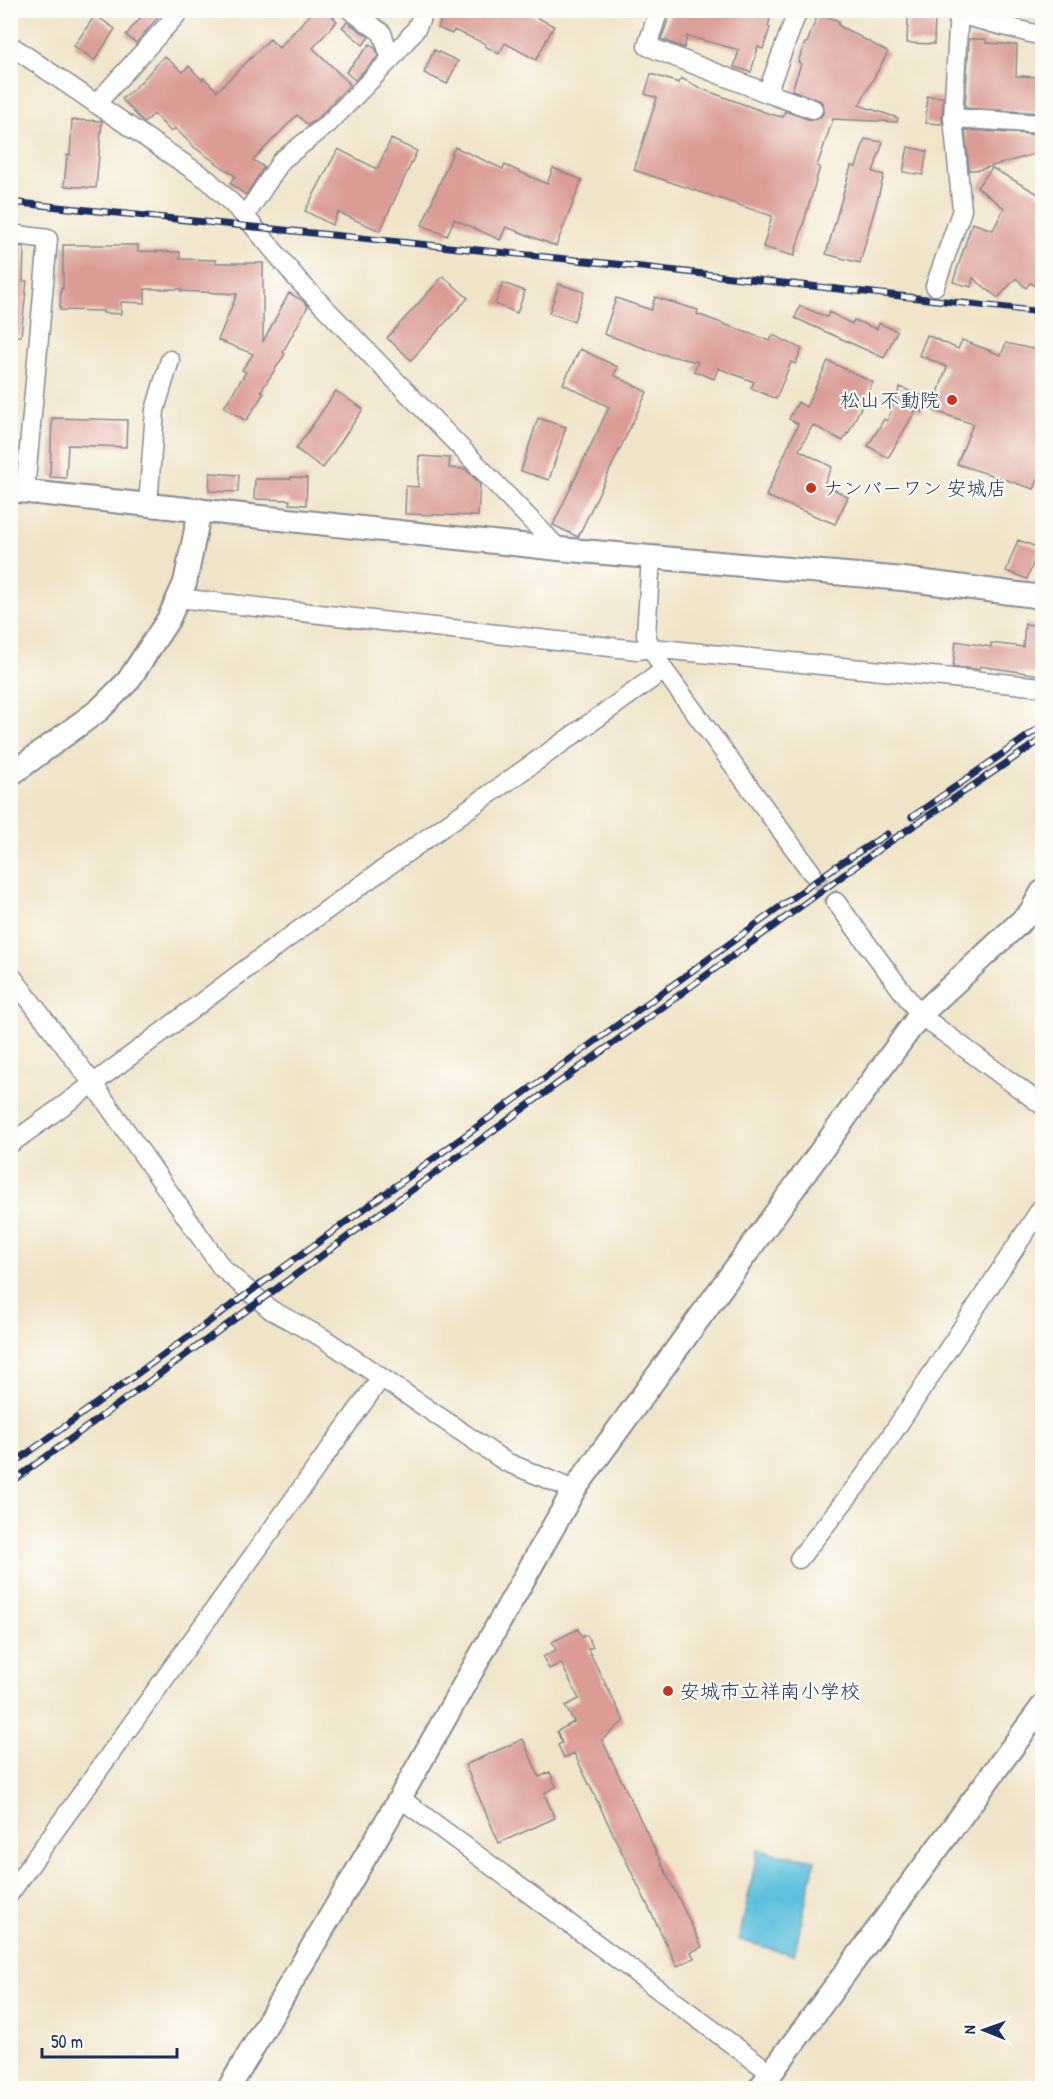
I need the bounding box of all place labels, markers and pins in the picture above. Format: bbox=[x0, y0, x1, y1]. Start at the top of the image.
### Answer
place label: 松山不動院 bbox=[840, 386, 940, 413]
marker: 松山不動院 bbox=[945, 393, 959, 407]
place label: ナンバーワン 安城店 bbox=[823, 474, 1007, 501]
marker: ナンバーワン 安城店 bbox=[804, 481, 818, 495]
place label: 安城市立祥南小学校 bbox=[680, 1677, 860, 1704]
marker: 安城市立祥南小学校 bbox=[661, 1684, 675, 1698]

